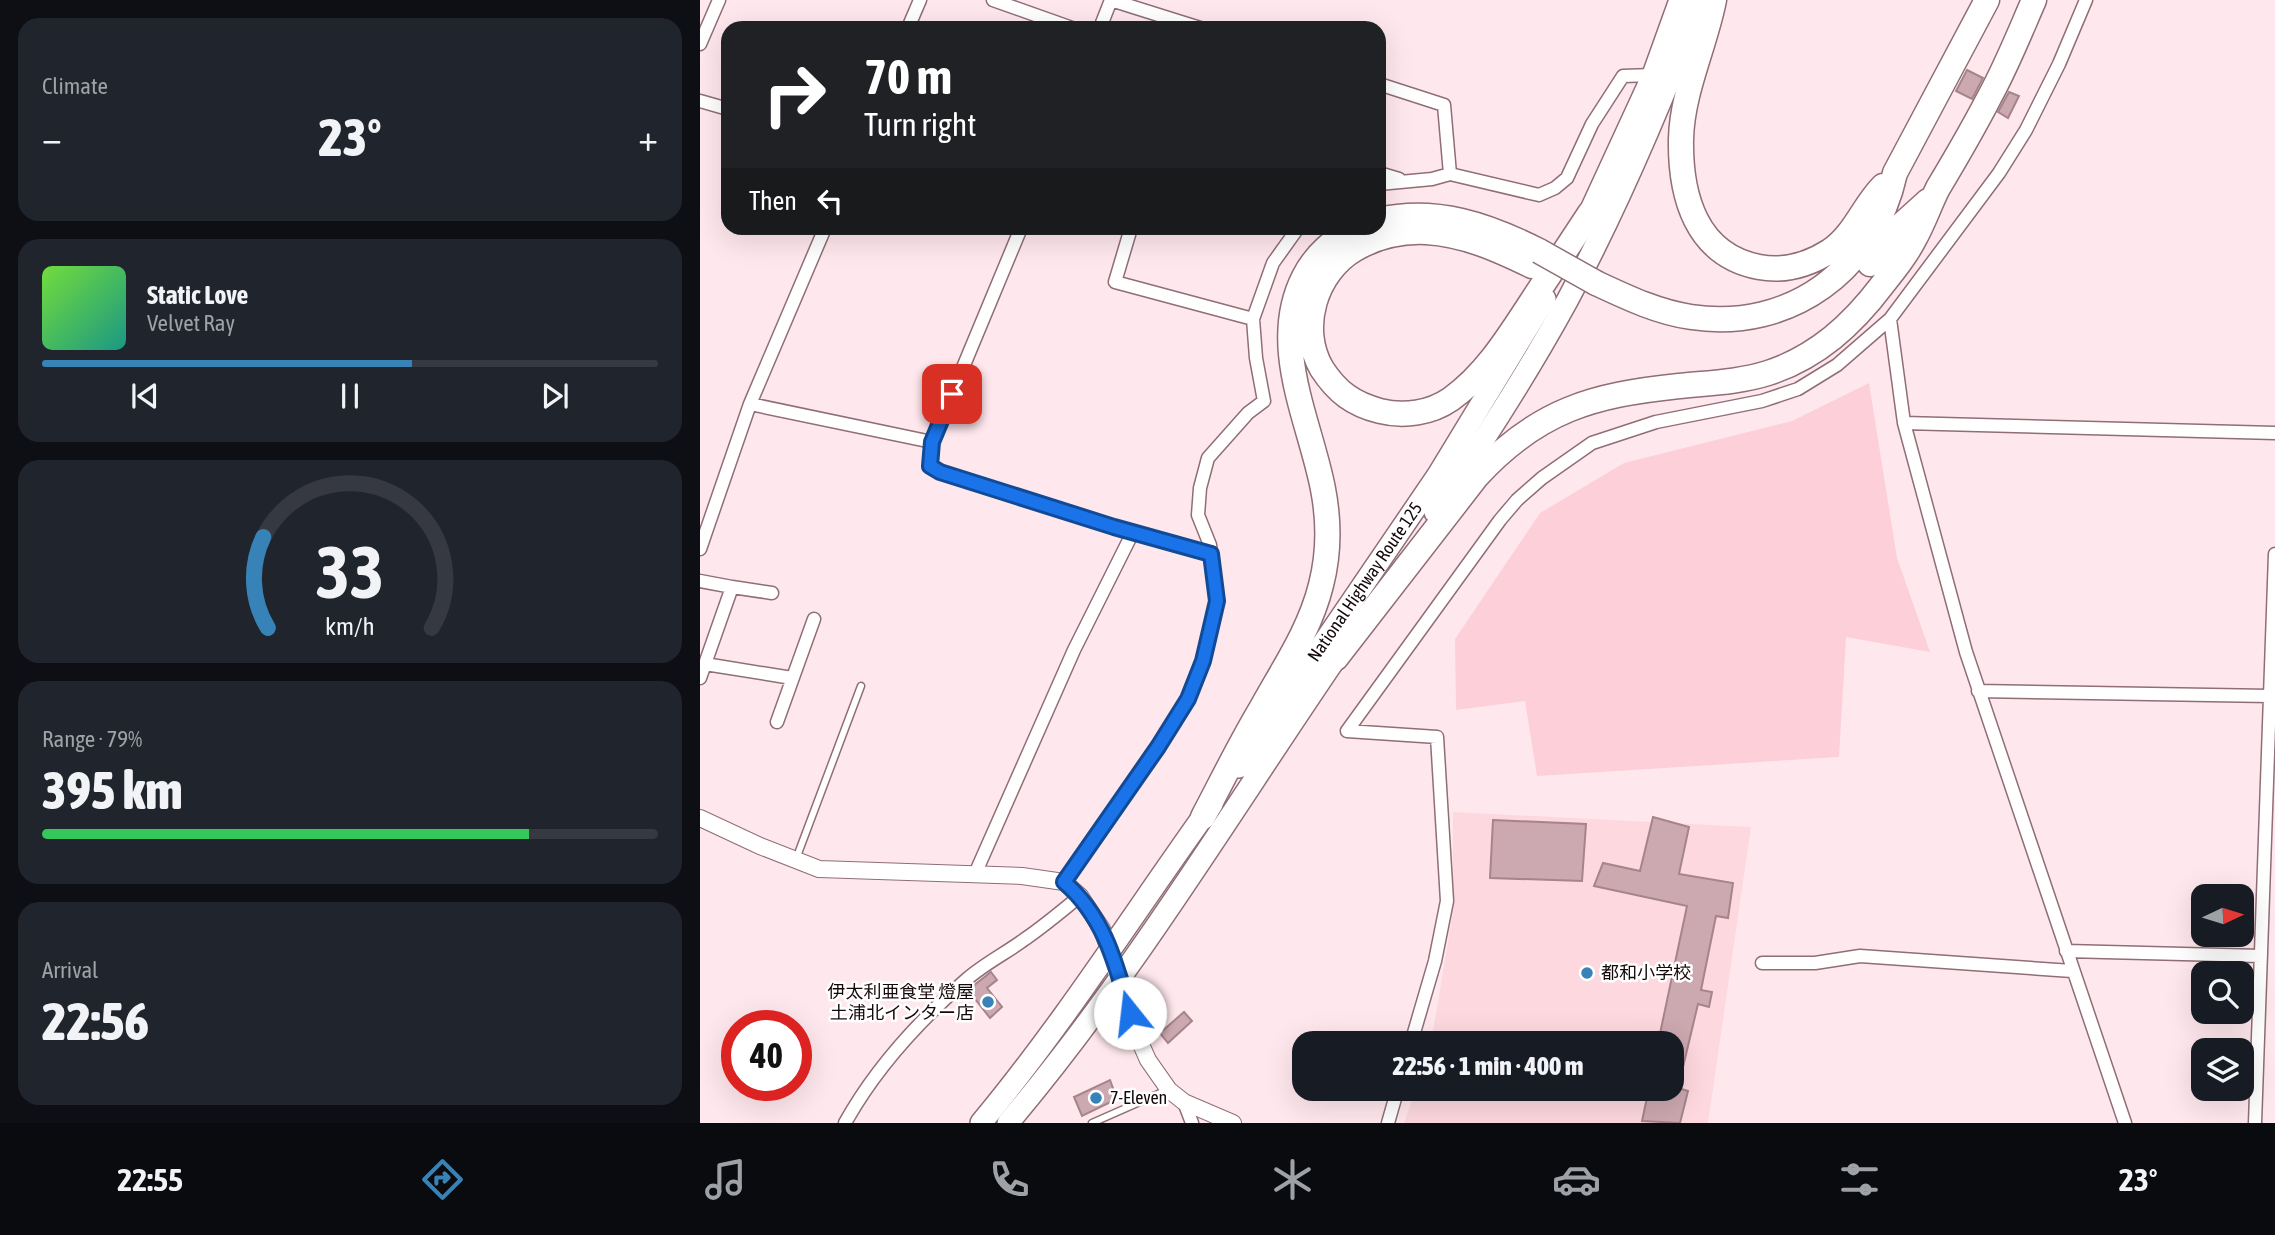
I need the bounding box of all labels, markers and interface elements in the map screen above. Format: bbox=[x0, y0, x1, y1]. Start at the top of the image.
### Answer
text: 70 m bbox=[864, 48, 952, 104]
icon: right bbox=[749, 49, 840, 140]
text: Climate bbox=[42, 73, 108, 99]
text: Turn right bbox=[864, 106, 977, 143]
text: 23° bbox=[318, 107, 382, 167]
text: − bbox=[42, 116, 62, 159]
text: + bbox=[638, 116, 658, 159]
icon: left bbox=[811, 182, 849, 220]
text: Then bbox=[749, 186, 797, 216]
text: Static Love bbox=[147, 280, 248, 310]
text: Velvet Ray bbox=[147, 310, 235, 336]
pin bbox=[922, 364, 982, 424]
icon: arrive bbox=[933, 375, 971, 413]
icon: previous bbox=[126, 377, 164, 415]
icon: pause bbox=[331, 377, 369, 415]
icon: next bbox=[536, 377, 574, 415]
street label: National Highway Route 125 bbox=[1303, 498, 1426, 665]
text: 33 bbox=[316, 530, 384, 613]
text: km/h bbox=[325, 611, 375, 639]
text: Range · 79% bbox=[42, 726, 142, 752]
text: 395 km bbox=[42, 760, 183, 820]
north arrow bbox=[2191, 884, 2254, 947]
map controls bbox=[2191, 884, 2254, 1101]
text: Arrival bbox=[42, 957, 98, 983]
button: search bbox=[2191, 961, 2254, 1024]
place label: 都和小学校 bbox=[1601, 962, 1691, 983]
marker: 都和小学校 bbox=[1579, 965, 1595, 981]
position arrow bbox=[1093, 976, 1167, 1050]
place label: 伊太利亜食堂 燈屋 土浦北インター店 bbox=[828, 981, 974, 1023]
text: 22:56 bbox=[42, 991, 149, 1051]
marker: 伊太利亜食堂 燈屋 土浦北インター店 bbox=[980, 994, 996, 1010]
speed limit sign: 40 bbox=[721, 1010, 812, 1101]
button: layers bbox=[2191, 1038, 2254, 1101]
text: 22:56 · 1 min · 400 m bbox=[1393, 1051, 1583, 1081]
place label: 7-Eleven bbox=[1110, 1087, 1167, 1108]
marker: 7-Eleven bbox=[1088, 1090, 1104, 1106]
icon: directions bbox=[418, 1155, 467, 1204]
icon: music bbox=[701, 1155, 750, 1204]
icon: phone bbox=[985, 1155, 1034, 1204]
icon: climate bbox=[1268, 1155, 1317, 1204]
icon: car bbox=[1552, 1155, 1601, 1204]
icon: filters bbox=[1835, 1155, 1884, 1204]
text: 22:55 bbox=[117, 1161, 183, 1198]
text: 23° bbox=[2119, 1161, 2158, 1198]

